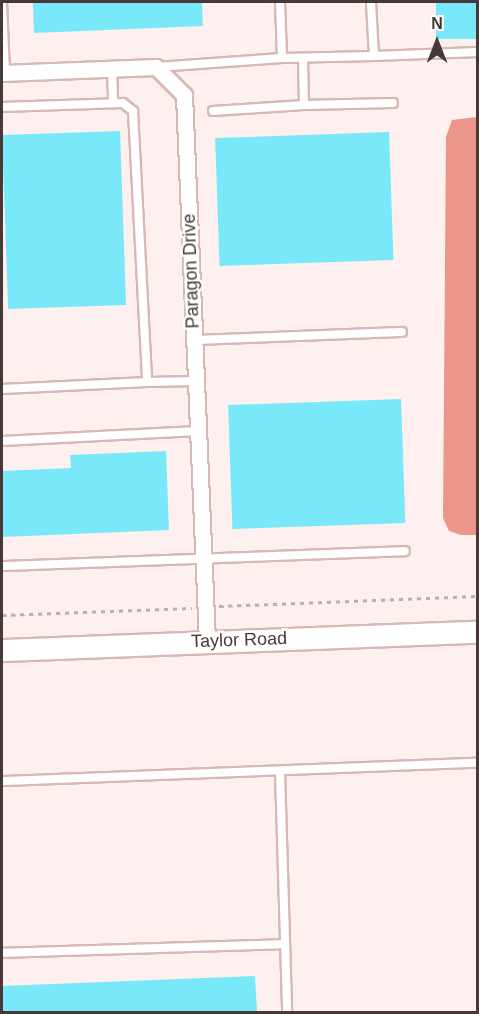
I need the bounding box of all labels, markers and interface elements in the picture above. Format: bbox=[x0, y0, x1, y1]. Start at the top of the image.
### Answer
north arrow bbox=[407, 12, 467, 72]
text: N bbox=[431, 15, 443, 32]
street label: Paragon Drive bbox=[178, 213, 204, 329]
street label: Taylor Road bbox=[191, 628, 287, 652]

